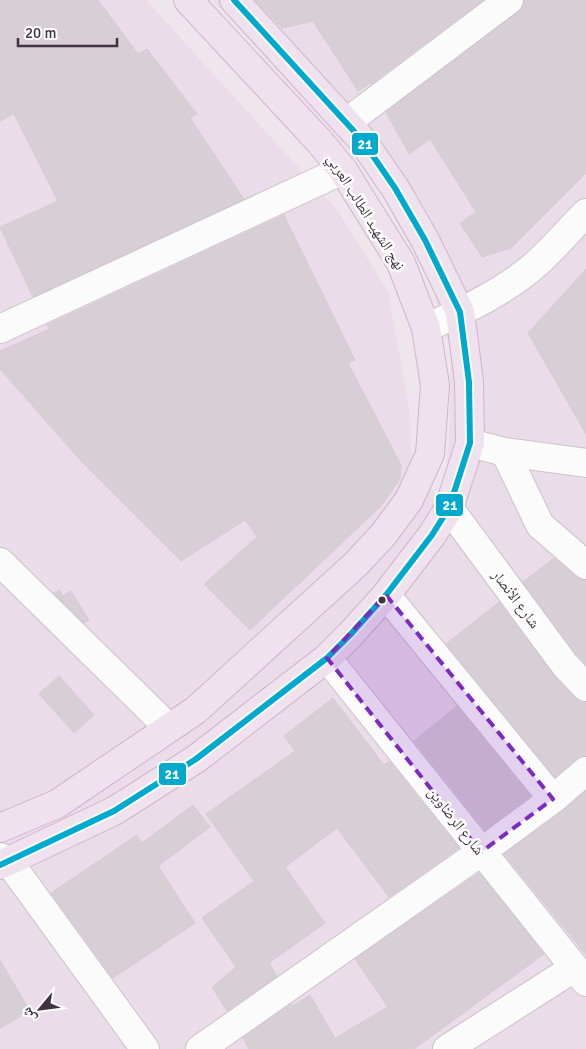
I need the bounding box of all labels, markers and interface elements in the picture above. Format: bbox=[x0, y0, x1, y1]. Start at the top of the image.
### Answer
scale bar bbox=[18, 15, 116, 47]
text: 20 m bbox=[25, 24, 56, 42]
line badge: 21 bbox=[351, 132, 379, 156]
text: 21 bbox=[357, 136, 373, 153]
street label: نهج الشهيد الطالب العربي bbox=[321, 151, 409, 275]
line badge: 21 bbox=[435, 493, 464, 517]
text: 21 bbox=[442, 497, 458, 514]
street label: شارع الأنصار bbox=[487, 565, 544, 632]
unlabelled marker bbox=[377, 595, 387, 605]
line badge: 21 bbox=[158, 762, 187, 786]
text: 21 bbox=[164, 766, 180, 783]
street label: شارع الرضاوين bbox=[423, 783, 488, 859]
north arrow bbox=[15, 984, 65, 1034]
text: ش bbox=[18, 1004, 40, 1026]

